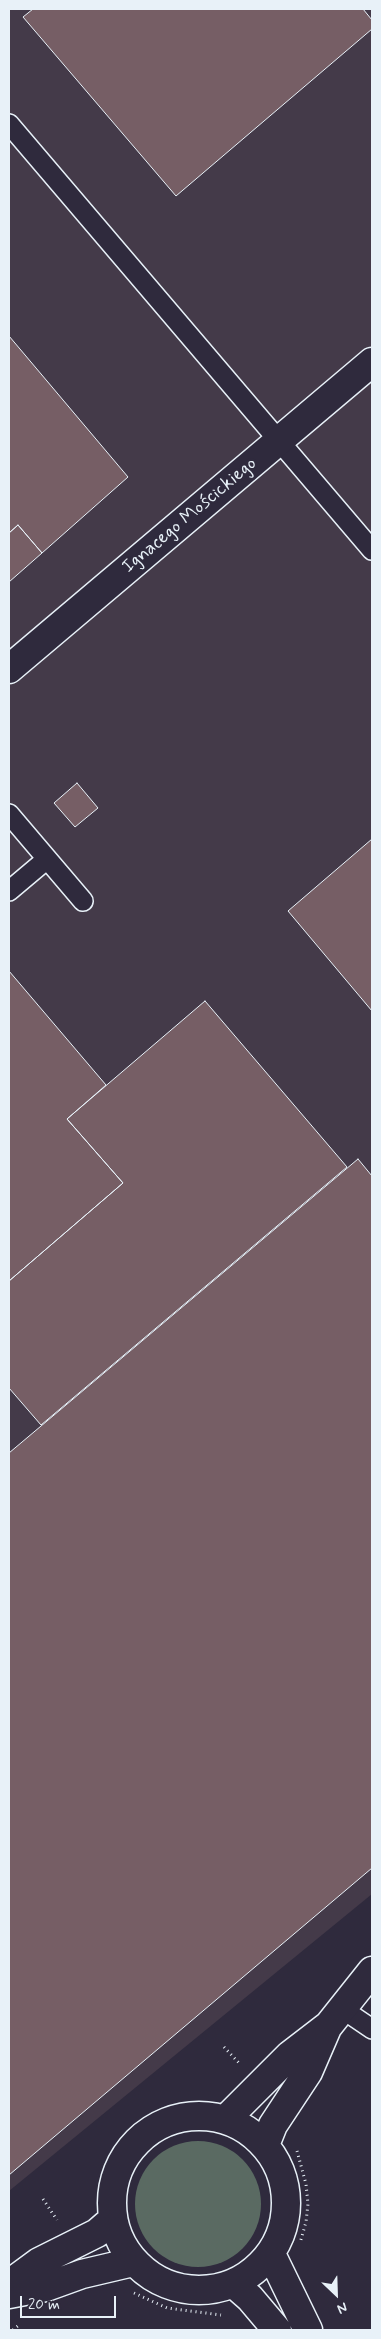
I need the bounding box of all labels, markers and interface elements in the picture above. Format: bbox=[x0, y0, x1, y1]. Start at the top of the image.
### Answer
street label: Ignacego Mościckiego bbox=[118, 453, 262, 579]
north arrow bbox=[311, 2269, 361, 2319]
scale bar bbox=[22, 2286, 119, 2318]
text: 20 m bbox=[28, 2295, 60, 2315]
text: N bbox=[334, 2298, 350, 2318]

